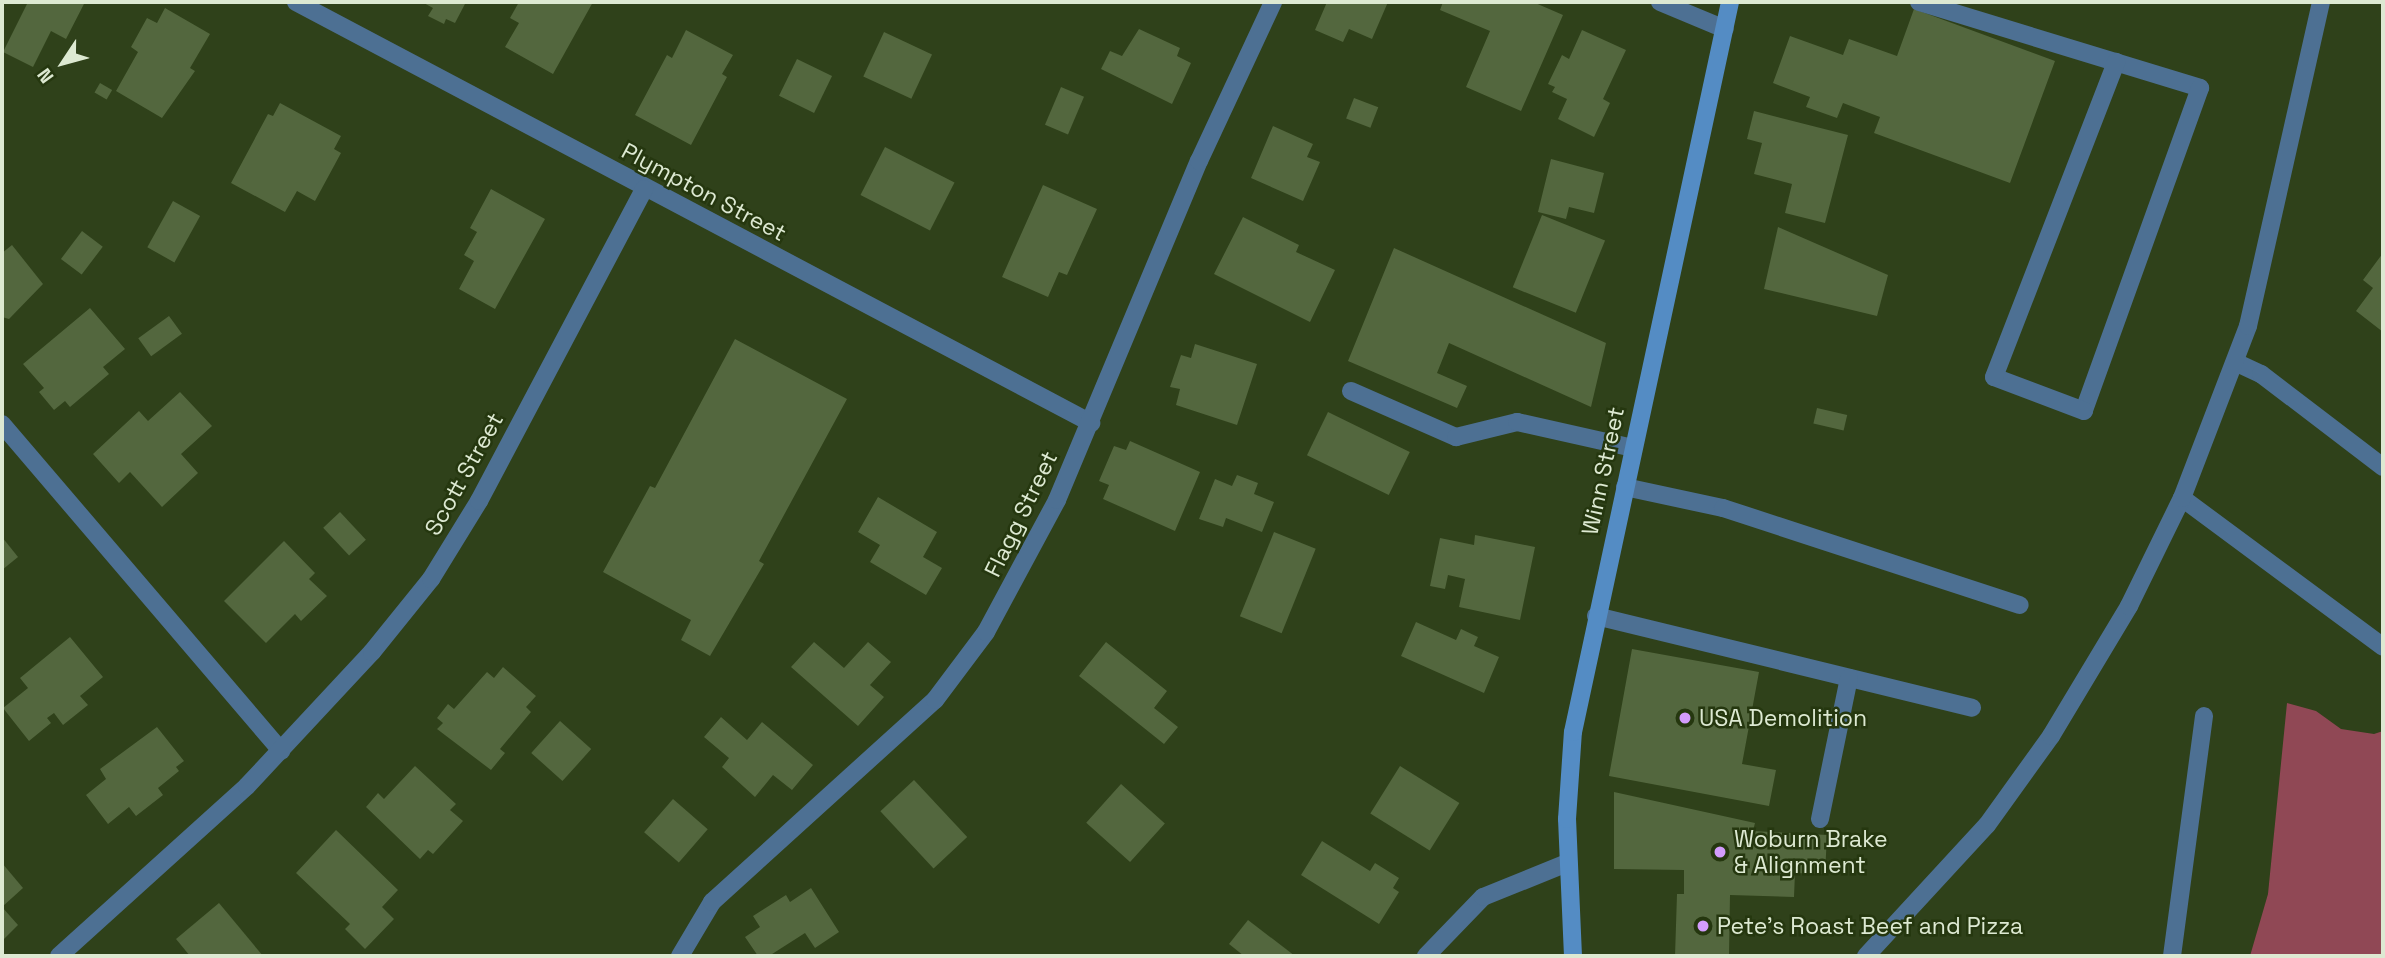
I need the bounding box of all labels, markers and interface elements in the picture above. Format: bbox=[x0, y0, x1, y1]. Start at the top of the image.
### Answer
north arrow bbox=[28, 28, 98, 98]
text: N bbox=[32, 63, 59, 88]
street label: Plympton Street bbox=[617, 137, 791, 247]
street label: Winn Street bbox=[1576, 404, 1630, 538]
street label: Scott Street bbox=[419, 408, 509, 540]
street label: Flagg Street bbox=[979, 447, 1063, 581]
place label: USA Demolition bbox=[1699, 704, 1867, 732]
marker: USA Demolition bbox=[1677, 710, 1693, 726]
place label: Woburn Brake & Alignment bbox=[1734, 825, 1888, 879]
marker: Woburn Brake & Alignment bbox=[1712, 844, 1728, 860]
place label: Pete's Roast Beef and Pizza bbox=[1717, 912, 2023, 940]
marker: Pete's Roast Beef and Pizza bbox=[1695, 918, 1711, 934]

